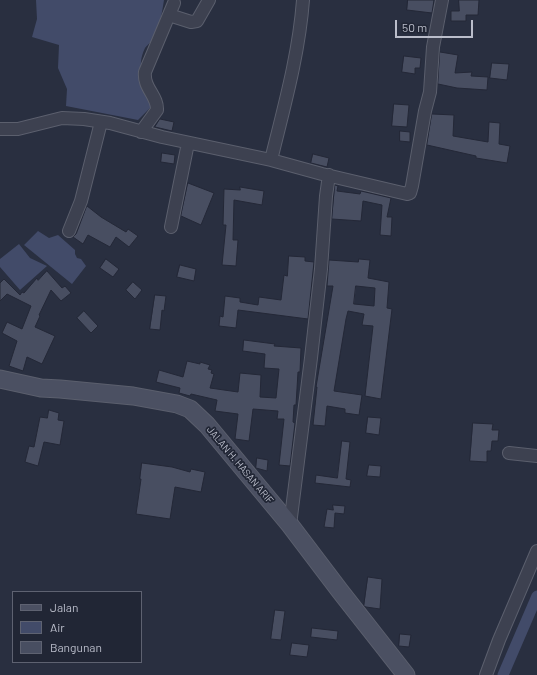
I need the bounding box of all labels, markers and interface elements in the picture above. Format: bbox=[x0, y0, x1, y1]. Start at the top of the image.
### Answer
scale bar bbox=[397, 12, 475, 38]
text: 50 m bbox=[402, 20, 427, 34]
street label: JALAN H. HASAN ARIF bbox=[204, 424, 276, 506]
legend bbox=[12, 591, 142, 663]
text: Jalan bbox=[50, 600, 78, 614]
text: Air bbox=[50, 620, 65, 634]
text: Bangunan bbox=[50, 640, 102, 654]

